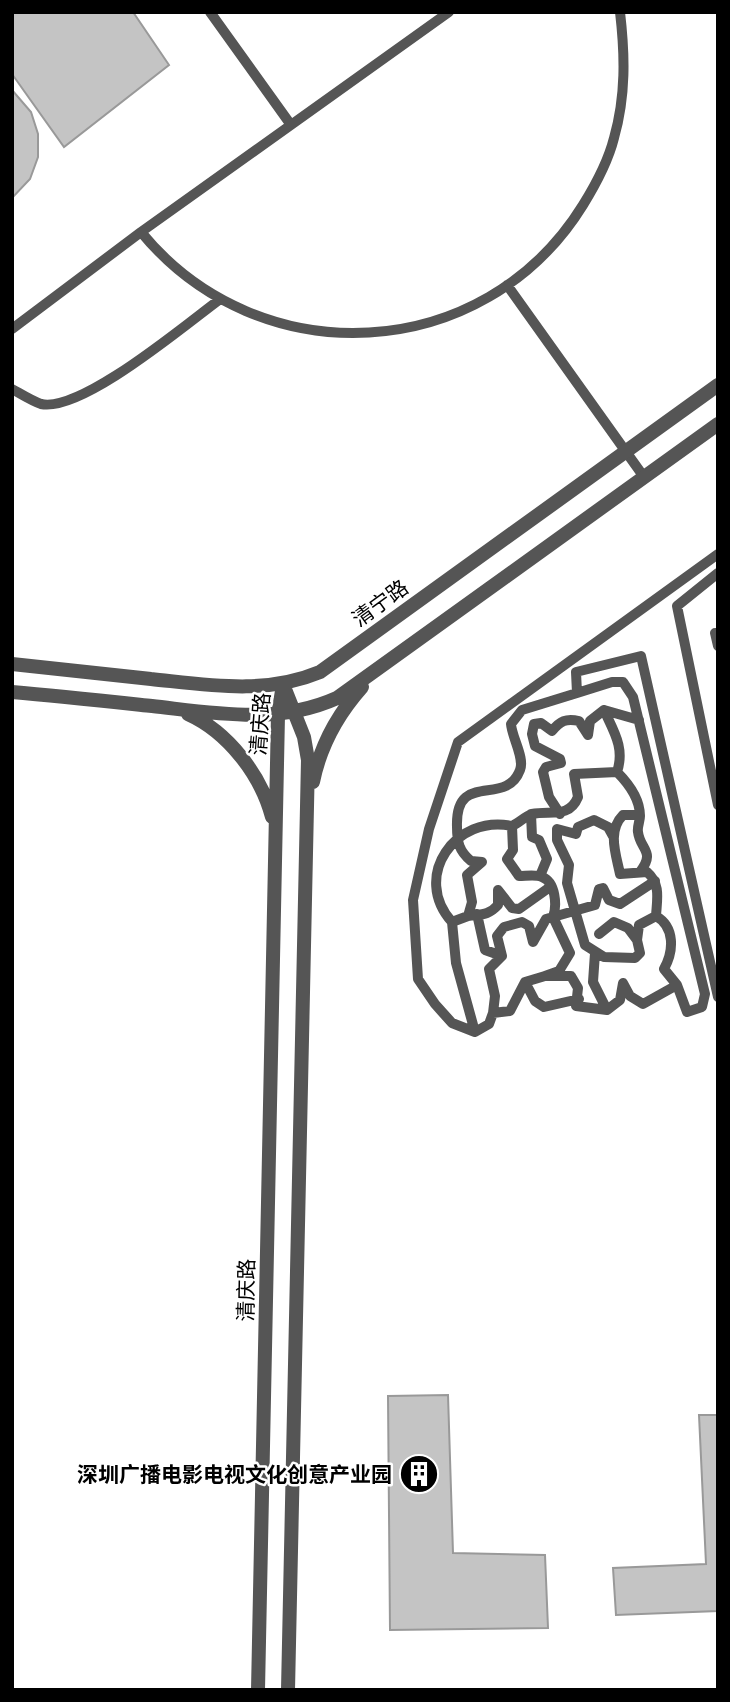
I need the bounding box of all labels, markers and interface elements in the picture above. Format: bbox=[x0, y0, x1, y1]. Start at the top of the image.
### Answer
street label: 清宁路 bbox=[346, 573, 414, 633]
street label: 清庆路 bbox=[243, 692, 277, 756]
street label: 清庆路 bbox=[231, 1258, 261, 1322]
building icon: 深圳广播电影电视文化创意产业园 bbox=[398, 1453, 440, 1495]
place label: 深圳广播电影电视文化创意产业园 bbox=[77, 1460, 392, 1489]

